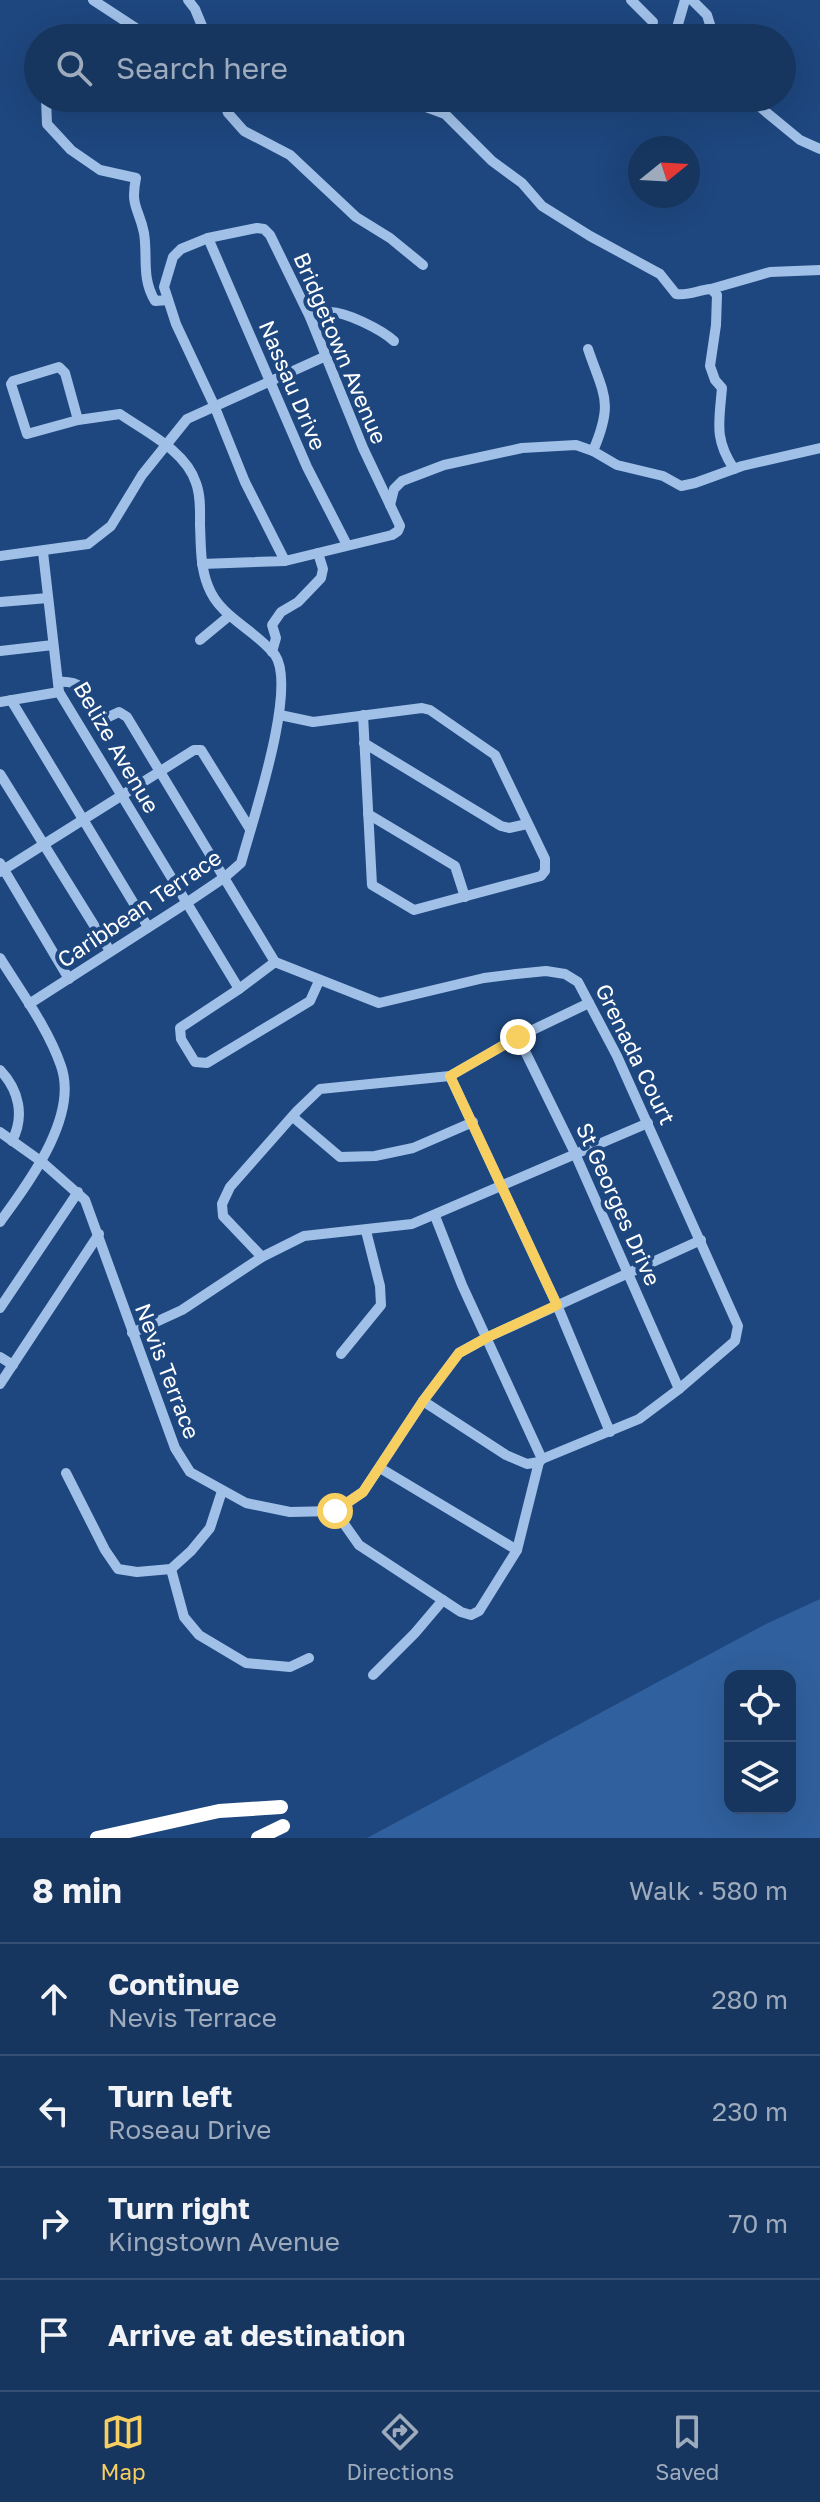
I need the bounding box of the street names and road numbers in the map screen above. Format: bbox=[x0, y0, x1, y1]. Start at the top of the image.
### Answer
street label: Bridgetown Avenue bbox=[288, 248, 394, 448]
street label: Nassau Drive bbox=[254, 316, 332, 454]
street label: Belize Avenue bbox=[68, 676, 166, 818]
street label: Caribbean Terrace bbox=[52, 843, 226, 973]
street label: Grenada Court bbox=[590, 979, 682, 1129]
street label: St Georges Drive bbox=[571, 1118, 667, 1290]
street label: Nevis Terrace bbox=[130, 1299, 206, 1443]

